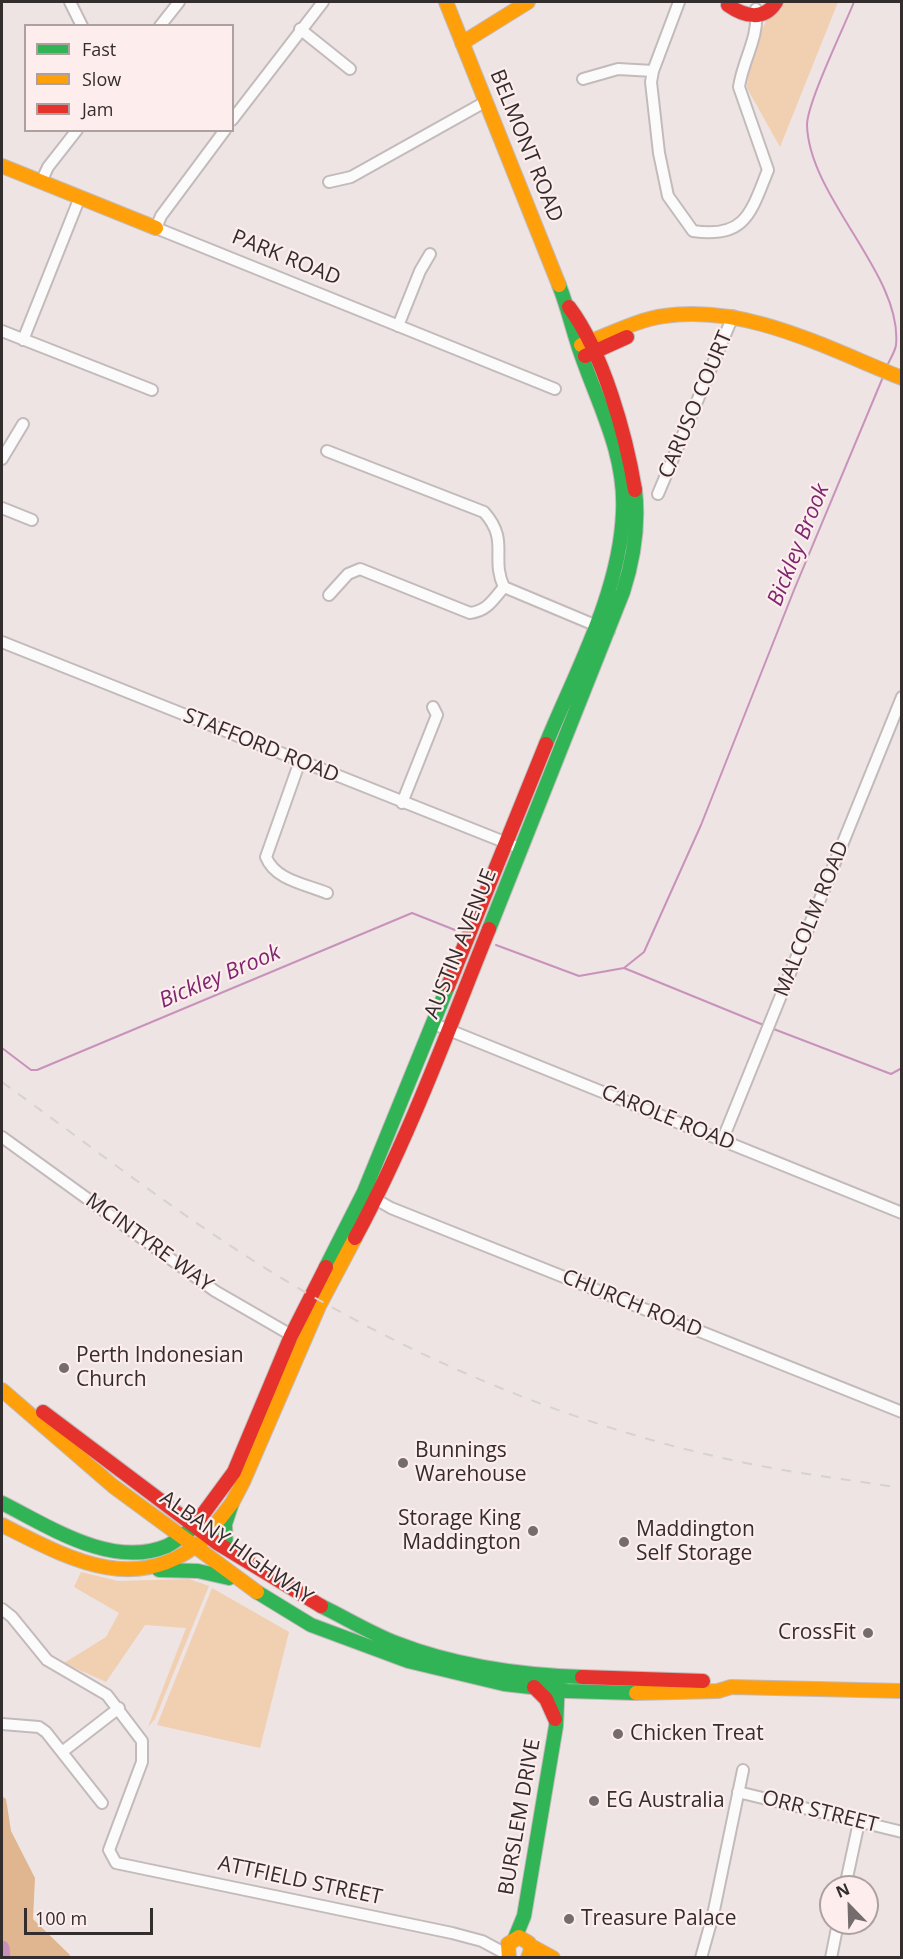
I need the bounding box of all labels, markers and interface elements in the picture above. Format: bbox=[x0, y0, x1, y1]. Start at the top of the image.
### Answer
legend bbox=[24, 24, 234, 132]
text: Fast bbox=[82, 37, 116, 61]
street label: BELMONT ROAD bbox=[484, 66, 568, 226]
text: Slow bbox=[82, 67, 121, 91]
text: Jam bbox=[82, 97, 114, 121]
street label: PARK ROAD bbox=[228, 225, 344, 291]
street label: CARUSO COURT bbox=[654, 328, 738, 482]
water label: Bickley Brook bbox=[763, 480, 835, 610]
street label: STAFFORD ROAD bbox=[179, 703, 343, 789]
street label: MALCOLM ROAD bbox=[769, 837, 855, 1001]
street label: AUSTIN AVENUE bbox=[420, 866, 502, 1022]
water label: Bickley Brook bbox=[155, 940, 285, 1014]
street label: CAROLE ROAD bbox=[598, 1080, 738, 1156]
street label: MCINTYRE WAY bbox=[80, 1188, 218, 1298]
street label: CHURCH ROAD bbox=[558, 1264, 706, 1344]
place label: Perth Indonesian Church bbox=[76, 1343, 244, 1393]
marker: Perth Indonesian Church bbox=[57, 1361, 71, 1375]
place label: Bunnings Warehouse bbox=[415, 1438, 527, 1488]
marker: Bunnings Warehouse bbox=[396, 1456, 410, 1470]
street label: ALBANY HIGHWAY bbox=[155, 1486, 317, 1610]
place label: Storage King Maddington bbox=[398, 1506, 521, 1556]
place label: Maddington Self Storage bbox=[636, 1517, 755, 1567]
marker: Storage King Maddington bbox=[526, 1524, 540, 1538]
marker: Maddington Self Storage bbox=[617, 1535, 631, 1549]
place label: CrossFit bbox=[778, 1620, 856, 1646]
marker: CrossFit bbox=[861, 1626, 875, 1640]
place label: Chicken Treat bbox=[630, 1721, 764, 1747]
marker: Chicken Treat bbox=[611, 1727, 625, 1741]
street label: BURSLEM DRIVE bbox=[494, 1737, 546, 1897]
street label: ORR STREET bbox=[759, 1785, 881, 1839]
place label: EG Australia bbox=[606, 1788, 725, 1814]
marker: EG Australia bbox=[587, 1794, 601, 1808]
street label: ATTFIELD STREET bbox=[216, 1851, 384, 1911]
north arrow bbox=[819, 1875, 879, 1935]
text: N bbox=[832, 1878, 853, 1903]
scale bar bbox=[27, 1896, 156, 1934]
text: 100 m bbox=[35, 1906, 87, 1930]
place label: Treasure Palace bbox=[581, 1906, 736, 1932]
marker: Treasure Palace bbox=[562, 1912, 576, 1926]

